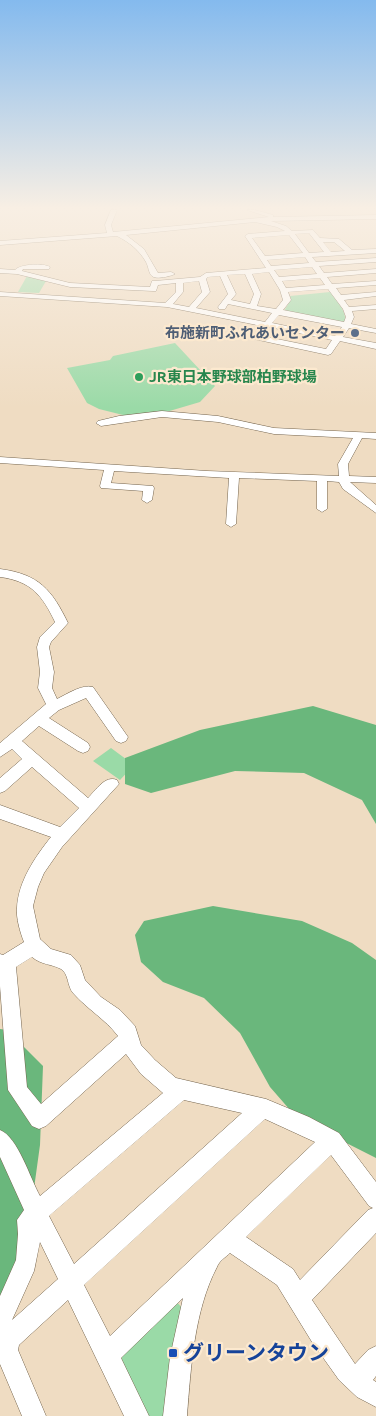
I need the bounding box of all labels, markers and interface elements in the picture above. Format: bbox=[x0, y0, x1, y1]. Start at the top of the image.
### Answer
place label: 布施新町ふれあいセンター bbox=[165, 324, 345, 341]
marker: 布施新町ふれあいセンター bbox=[349, 327, 361, 339]
place label: JR東日本野球部柏野球場 bbox=[149, 368, 317, 385]
marker: JR東日本野球部柏野球場 bbox=[133, 371, 145, 383]
place label: グリーンタウン bbox=[183, 1340, 329, 1364]
marker: グリーンタウン bbox=[167, 1347, 179, 1359]

